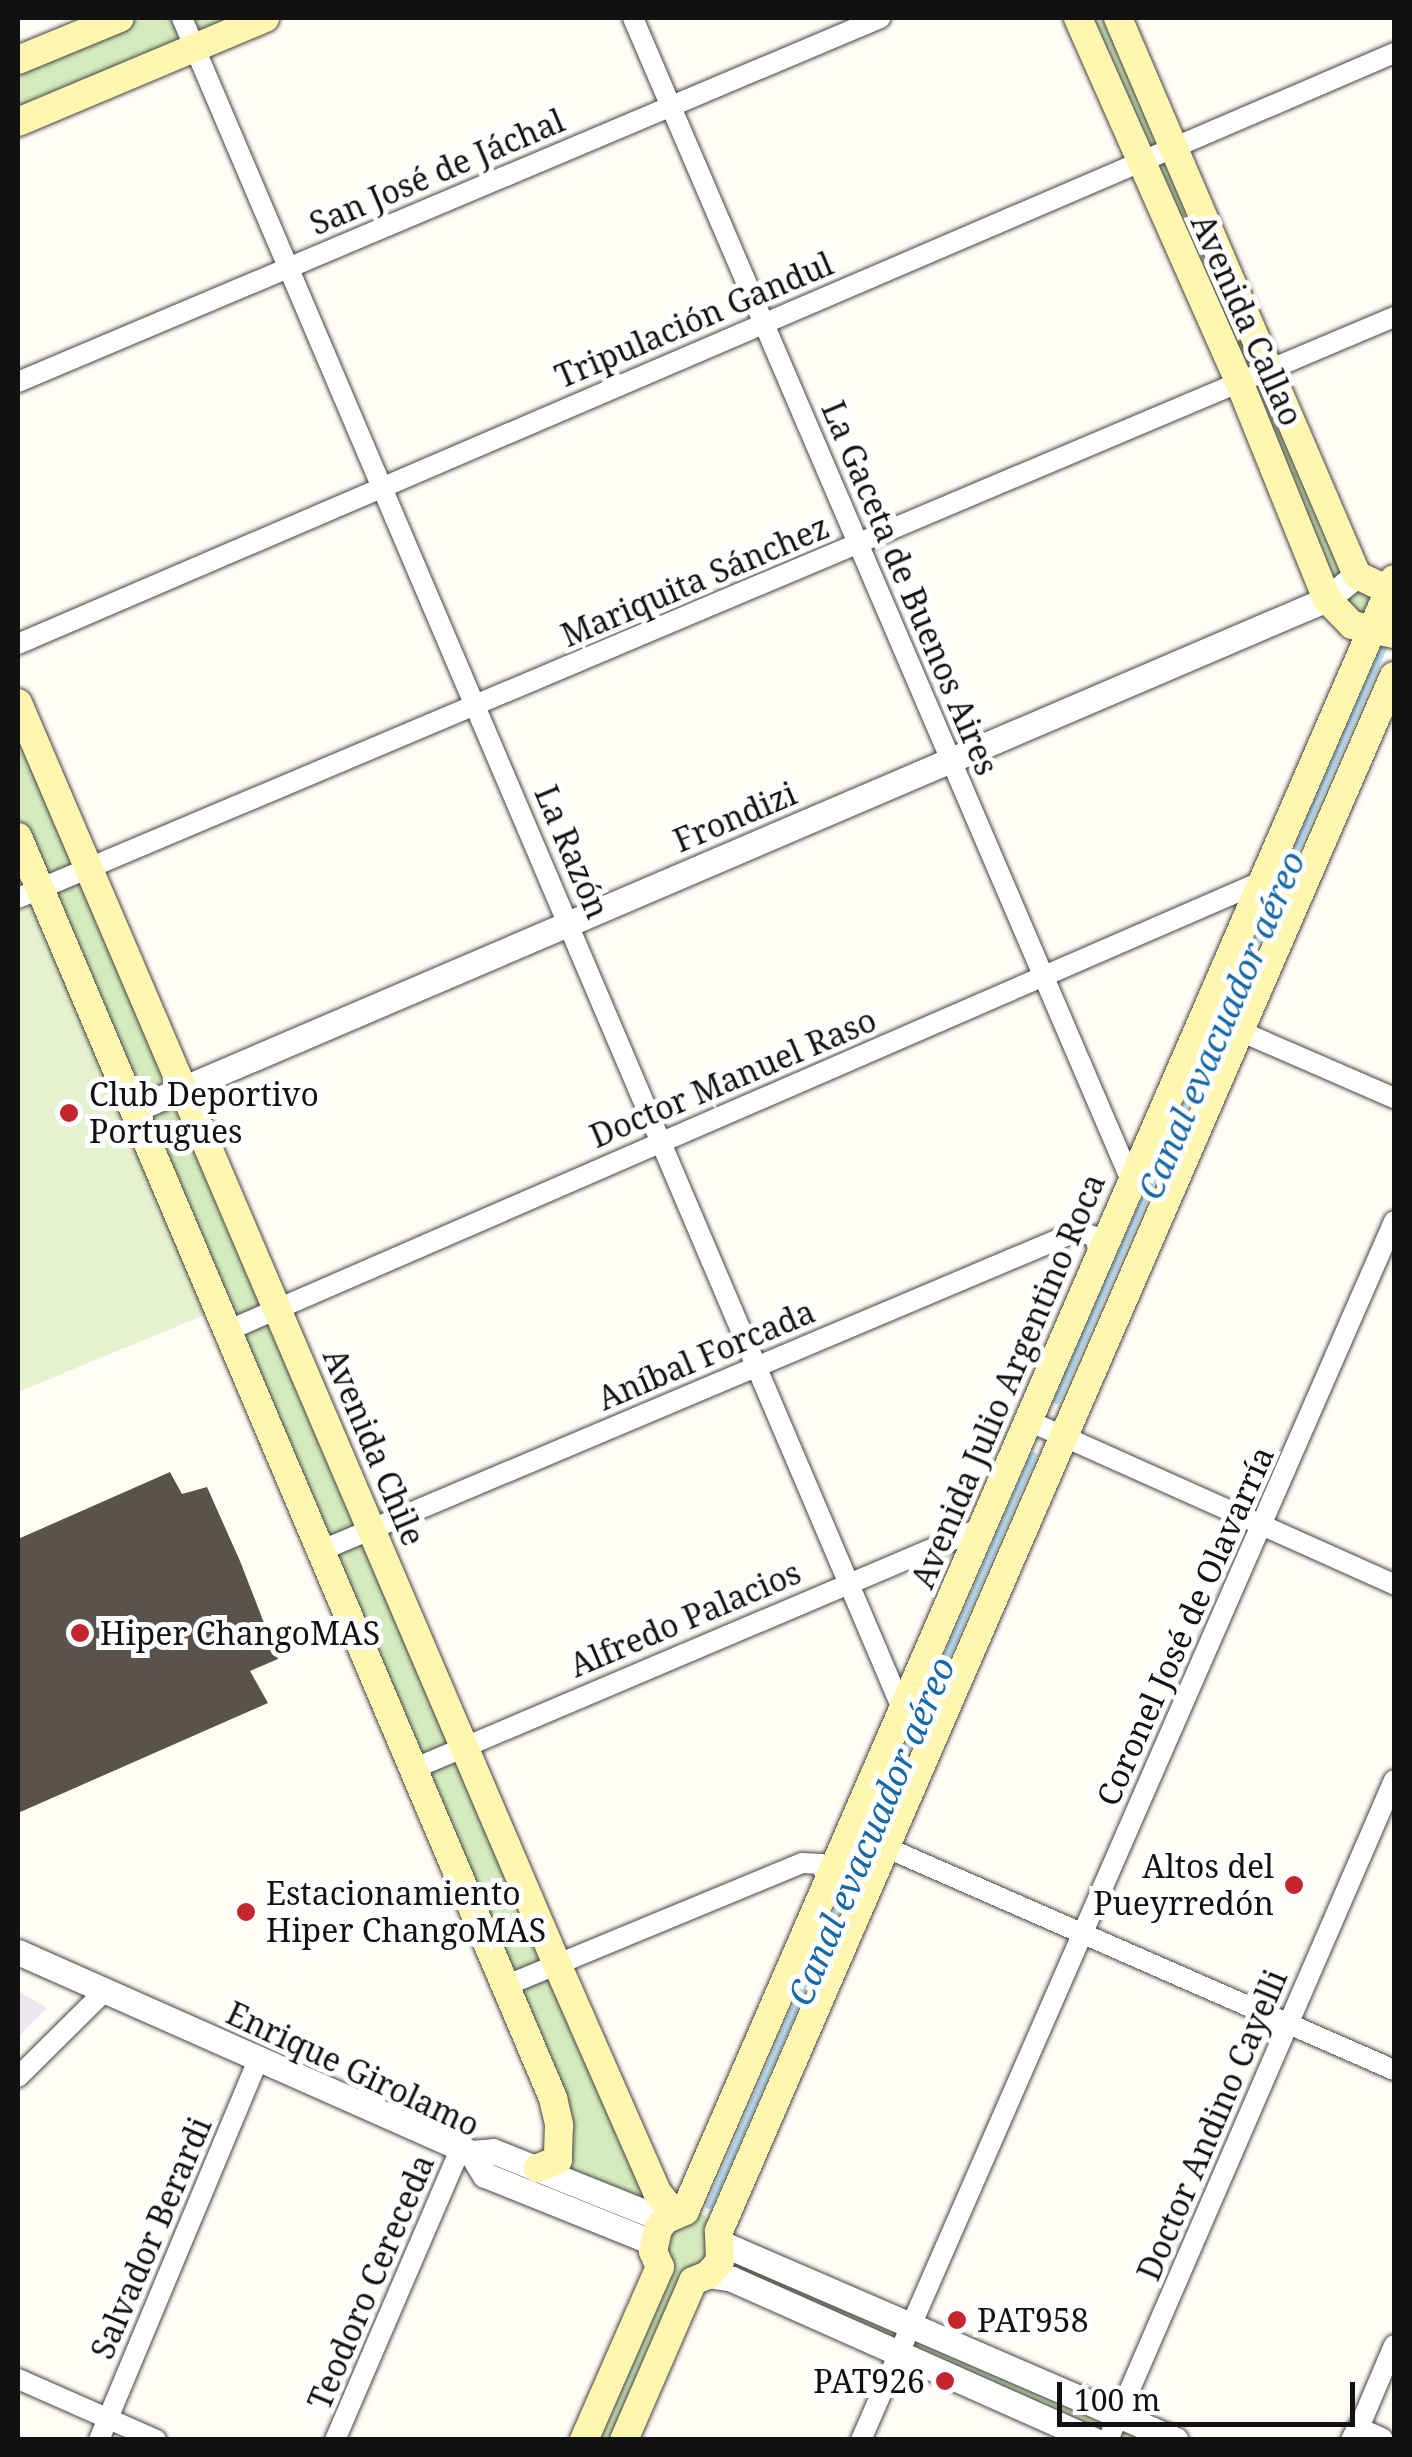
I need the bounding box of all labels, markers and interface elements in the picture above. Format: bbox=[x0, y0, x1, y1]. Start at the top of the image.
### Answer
street label: San José de Jáchal bbox=[304, 101, 570, 243]
street label: Avenida Callao bbox=[1183, 208, 1311, 432]
street label: Tripulación Gandul bbox=[550, 244, 838, 396]
street label: La Gaceta de Buenos Aires bbox=[814, 395, 1006, 781]
street label: Mariquita Sánchez bbox=[556, 507, 834, 655]
street label: Frondizi bbox=[668, 774, 802, 860]
street label: La Razón bbox=[527, 780, 617, 924]
water label: Canal evacuador aéreo bbox=[1129, 845, 1313, 1205]
street label: Doctor Manuel Raso bbox=[584, 1000, 882, 1156]
place label: Club Deportivo Portugues bbox=[89, 1076, 319, 1151]
marker: Club Deportivo Portugues bbox=[58, 1102, 80, 1124]
street label: Avenida Julio Argentino Roca bbox=[903, 1168, 1113, 1594]
street label: Aníbal Forcada bbox=[592, 1292, 820, 1418]
street label: Avenida Chile bbox=[315, 1343, 433, 1551]
street label: Coronel José de Olavarría bbox=[1088, 1440, 1282, 1812]
street label: Alfredo Palacios bbox=[564, 1553, 806, 1685]
place label: Hiper ChangoMAS bbox=[100, 1614, 380, 1652]
marker: Hiper ChangoMAS bbox=[69, 1622, 91, 1644]
water label: Canal evacuador aéreo bbox=[779, 1651, 963, 2011]
place label: Altos del Pueyrredón bbox=[1093, 1848, 1274, 1923]
marker: Altos del Pueyrredón bbox=[1283, 1874, 1305, 1896]
place label: Estacionamiento Hiper ChangoMAS bbox=[266, 1875, 546, 1950]
marker: Estacionamiento Hiper ChangoMAS bbox=[235, 1901, 257, 1923]
street label: Doctor Andino Cayelli bbox=[1129, 1964, 1295, 2286]
street label: Enrique Girolamo bbox=[220, 1994, 486, 2144]
street label: Salvador Berardi bbox=[83, 2111, 219, 2365]
street label: Teodoro Cereceda bbox=[300, 2149, 442, 2415]
place label: PAT958 bbox=[977, 2301, 1089, 2339]
marker: PAT958 bbox=[946, 2309, 968, 2331]
place label: PAT926 bbox=[813, 2362, 925, 2400]
scale bar bbox=[1062, 2362, 1360, 2424]
marker: PAT926 bbox=[934, 2370, 956, 2392]
text: 100 m bbox=[1074, 2379, 1160, 2420]

